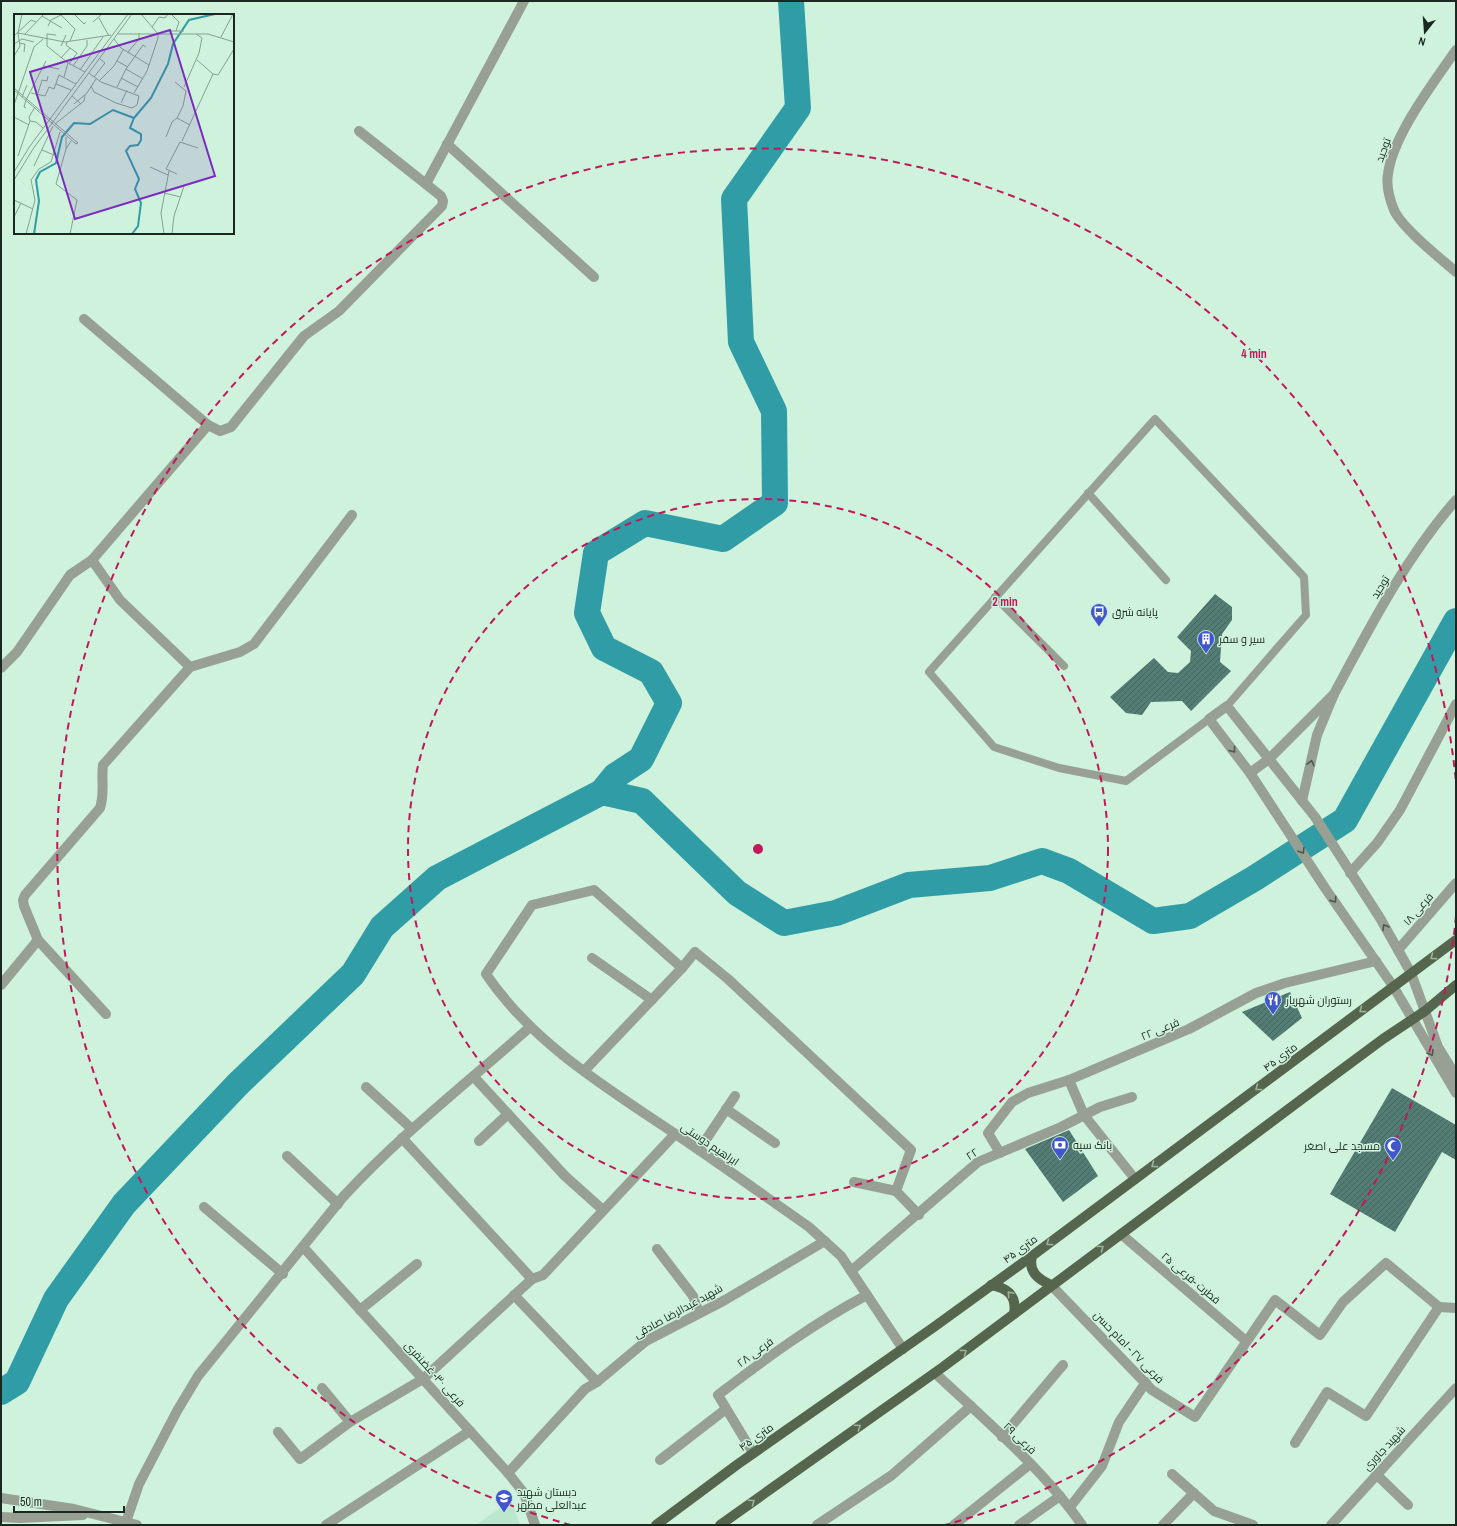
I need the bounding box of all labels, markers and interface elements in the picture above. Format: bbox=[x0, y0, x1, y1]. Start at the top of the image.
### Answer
north arrow bbox=[1405, 12, 1445, 52]
inset map bbox=[14, 14, 234, 234]
text: N bbox=[1417, 34, 1427, 49]
street label: توحید bbox=[1372, 136, 1394, 164]
text: 4 min bbox=[1241, 346, 1267, 362]
street label: توحید bbox=[1368, 573, 1392, 601]
text: 2 min bbox=[992, 594, 1018, 610]
bus stop icon: پایانه شرق bbox=[1089, 602, 1109, 627]
place label: پایانه شرق bbox=[1112, 605, 1158, 619]
building icon: سیر و سفر bbox=[1196, 629, 1216, 654]
place label: سیر و سفر bbox=[1218, 632, 1265, 646]
one-way arrow bbox=[1228, 745, 1235, 752]
one-way arrow bbox=[1306, 760, 1314, 766]
centre of rings bbox=[751, 842, 765, 856]
one-way arrow bbox=[1297, 847, 1305, 854]
street label: فرعی ۱۸ bbox=[1400, 890, 1436, 928]
one-way arrow bbox=[1329, 896, 1336, 903]
one-way arrow bbox=[1382, 924, 1389, 932]
one-way arrow bbox=[1431, 952, 1438, 959]
restaurant icon: رستوران شهریار bbox=[1263, 990, 1283, 1015]
place label: رستوران شهریار bbox=[1285, 993, 1352, 1007]
one-way arrow bbox=[1360, 1005, 1367, 1012]
street label: فرعی ۲۲ bbox=[1139, 1015, 1181, 1043]
street label: ۴۵ متری bbox=[1260, 1040, 1300, 1074]
one-way arrow bbox=[1427, 1049, 1434, 1056]
one-way arrow bbox=[1256, 1083, 1263, 1090]
street label: ابراهیم دوستی bbox=[678, 1119, 742, 1169]
bank icon: بانک سپه bbox=[1050, 1135, 1070, 1160]
mosque icon: مسجد علی اصغر bbox=[1383, 1136, 1403, 1161]
place label: بانک سپه bbox=[1073, 1138, 1112, 1152]
place label: مسجد علی اصغر bbox=[1303, 1139, 1380, 1153]
street label: ۲۲ bbox=[963, 1145, 981, 1163]
one-way arrow bbox=[1151, 1160, 1158, 1167]
street label: ۴۵ متری bbox=[1000, 1232, 1040, 1266]
one-way arrow bbox=[1047, 1238, 1054, 1245]
one-way arrow bbox=[1097, 1246, 1104, 1253]
street label: فطرت -فرعی ۲۵ bbox=[1159, 1249, 1223, 1307]
street label: شهید عبدالرضا صادقی bbox=[631, 1281, 725, 1341]
one-way arrow bbox=[1007, 1291, 1014, 1299]
street label: فرعی ۲۷ - امام حسن bbox=[1090, 1308, 1167, 1387]
street label: فرعی ۲۸ bbox=[734, 1334, 776, 1370]
street label: فرعی ۳۰- غضنفری bbox=[402, 1338, 468, 1410]
one-way arrow bbox=[959, 1349, 966, 1356]
street label: فرعی ۲۹ bbox=[1001, 1419, 1039, 1457]
street label: ۴۵ متری bbox=[736, 1420, 776, 1454]
street label: شهید جاوری bbox=[1360, 1423, 1408, 1473]
one-way arrow bbox=[854, 1424, 861, 1432]
place label: دبستان شهید عبدالعلی مطهر bbox=[516, 1485, 587, 1512]
scale bar bbox=[14, 1488, 124, 1514]
school or university icon: دبستان شهید عبدالعلی مطهر bbox=[494, 1488, 514, 1513]
text: 50 m bbox=[20, 1494, 42, 1510]
one-way arrow bbox=[748, 1499, 755, 1507]

